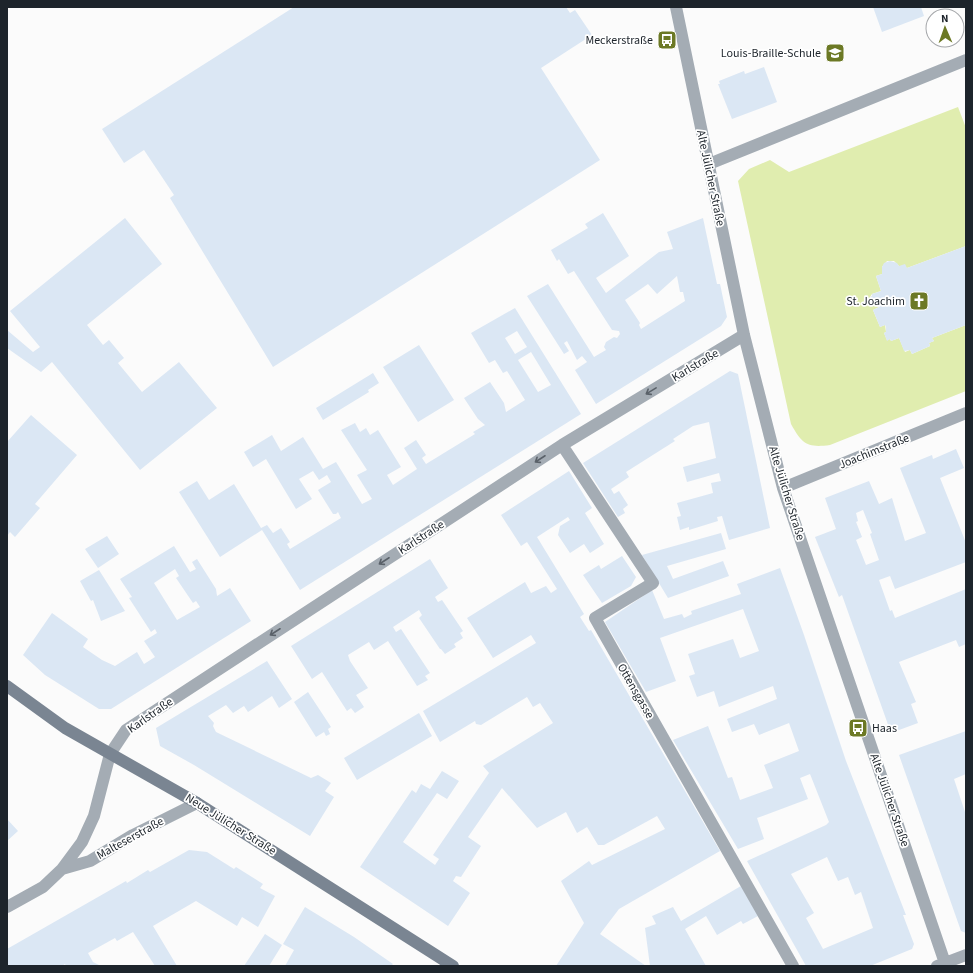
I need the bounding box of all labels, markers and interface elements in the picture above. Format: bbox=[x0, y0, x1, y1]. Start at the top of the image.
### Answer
north arrow bbox=[925, 8, 965, 48]
text: N bbox=[941, 11, 949, 26]
bus stop icon: Meckerstraße bbox=[656, 29, 678, 51]
place label: Meckerstraße bbox=[585, 32, 653, 49]
school or university icon: Louis-Braille-Schule bbox=[824, 42, 846, 64]
place label: Louis-Braille-Schule bbox=[721, 45, 821, 62]
street label: Alte Jülicher Straße bbox=[692, 129, 729, 228]
church icon: St. Joachim bbox=[908, 290, 930, 312]
place label: St. Joachim bbox=[846, 293, 905, 310]
street label: Karlstraße bbox=[669, 345, 722, 386]
one-way arrow bbox=[645, 388, 657, 396]
street label: Joachimstraße bbox=[836, 430, 912, 473]
street label: Alte Jülicher Straße bbox=[764, 444, 809, 542]
one-way arrow bbox=[535, 455, 546, 463]
street label: Karlstraße bbox=[395, 516, 448, 559]
one-way arrow bbox=[379, 557, 390, 565]
one-way arrow bbox=[270, 628, 281, 636]
street label: Ottensgasse bbox=[613, 661, 658, 722]
street label: Karlstraße bbox=[124, 694, 176, 737]
bus stop icon: Haas bbox=[847, 717, 869, 739]
place label: Haas bbox=[872, 720, 897, 737]
street label: Alte Jülicher Straße bbox=[866, 751, 913, 849]
street label: Neue Jülicher Straße bbox=[182, 790, 280, 859]
street label: Malteserstraße bbox=[94, 813, 167, 864]

